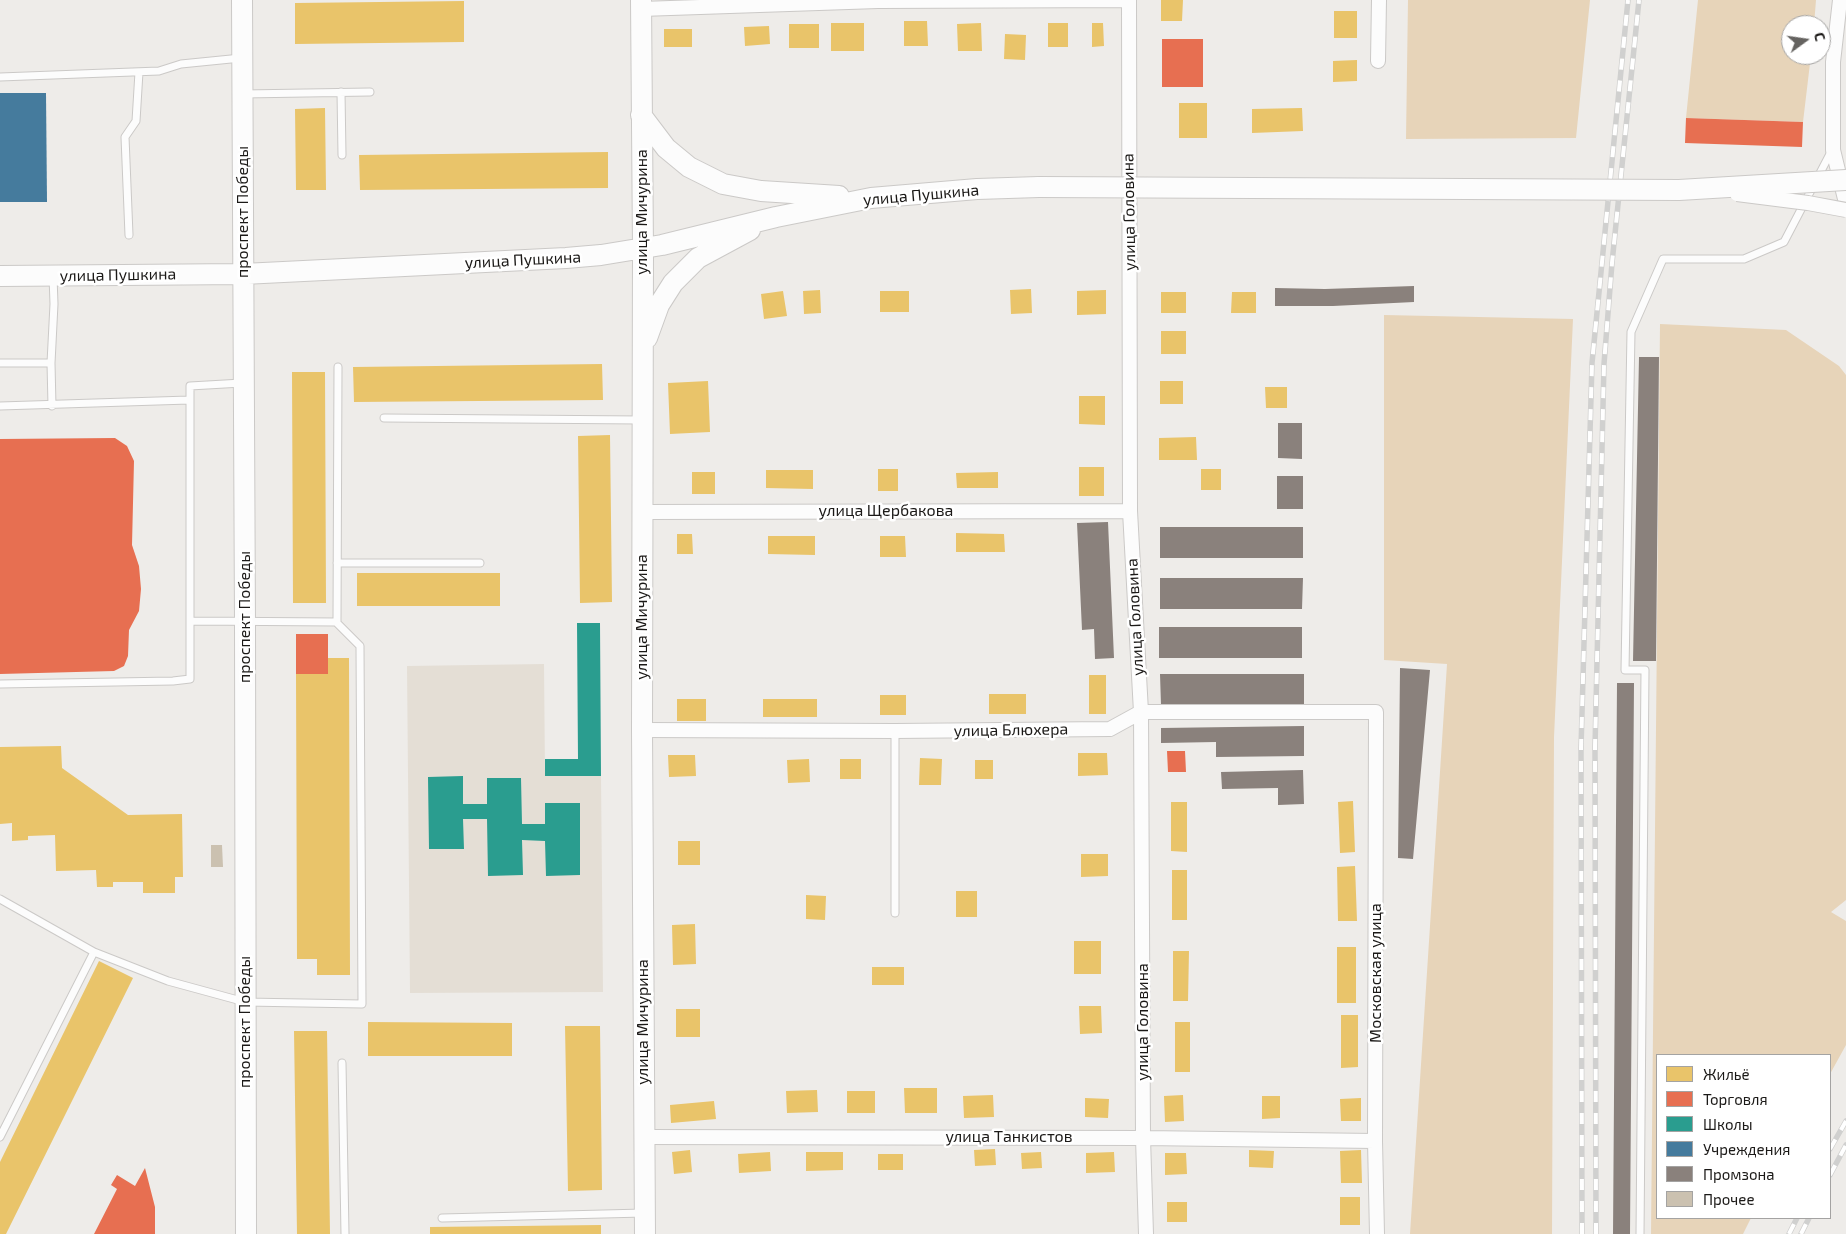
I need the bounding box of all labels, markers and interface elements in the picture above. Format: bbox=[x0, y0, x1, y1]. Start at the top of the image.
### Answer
north arrow bbox=[1781, 15, 1831, 65]
text: С bbox=[1811, 30, 1829, 43]
street label: проспект Победы bbox=[233, 146, 253, 278]
street label: улица Мичурина bbox=[632, 149, 652, 275]
street label: улица Головина bbox=[1118, 153, 1140, 271]
street label: улица Пушкина bbox=[862, 180, 980, 210]
street label: улица Пушкина bbox=[464, 247, 582, 273]
street label: улица Пушкина bbox=[60, 264, 176, 286]
street label: улица Щербакова bbox=[819, 501, 953, 521]
street label: проспект Победы bbox=[235, 551, 255, 683]
street label: улица Мичурина bbox=[632, 554, 652, 680]
street label: улица Головина bbox=[1122, 558, 1148, 676]
street label: улица Блюхера bbox=[954, 719, 1068, 741]
street label: Московская улица bbox=[1366, 903, 1386, 1043]
street label: проспект Победы bbox=[235, 956, 255, 1088]
street label: улица Мичурина bbox=[633, 959, 653, 1085]
street label: улица Головина bbox=[1133, 963, 1153, 1081]
legend bbox=[1656, 1054, 1831, 1219]
text: Жильё bbox=[1703, 1065, 1750, 1083]
text: Торговля bbox=[1703, 1090, 1768, 1108]
text: Школы bbox=[1703, 1115, 1753, 1133]
street label: улица Танкистов bbox=[945, 1127, 1073, 1147]
text: Учреждения bbox=[1703, 1140, 1790, 1158]
text: Промзона bbox=[1703, 1165, 1775, 1183]
text: Прочее bbox=[1703, 1190, 1755, 1208]

